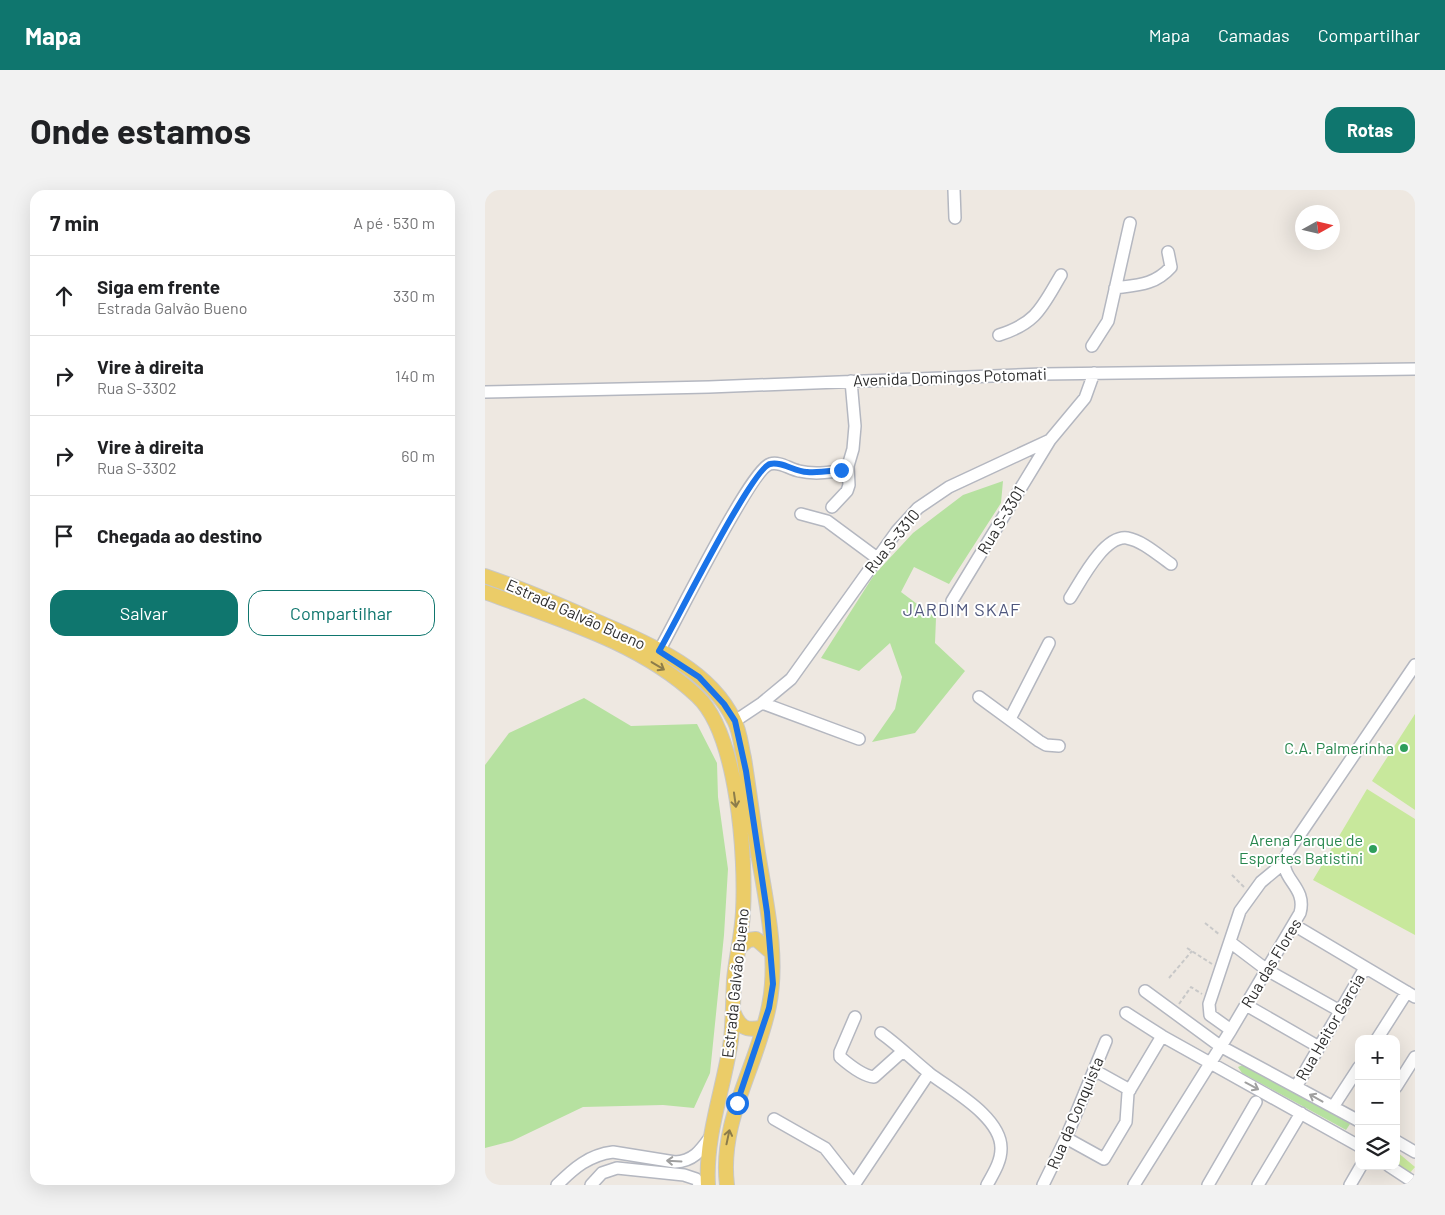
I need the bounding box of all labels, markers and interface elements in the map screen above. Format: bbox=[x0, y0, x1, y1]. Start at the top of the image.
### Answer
text: Mapa bbox=[25, 21, 81, 50]
text: Mapa bbox=[1149, 24, 1190, 46]
text: Camadas bbox=[1218, 24, 1290, 46]
text: Compartilhar bbox=[1318, 24, 1420, 46]
button: Rotas bbox=[1325, 107, 1415, 153]
text: Onde estamos bbox=[30, 109, 251, 151]
north arrow bbox=[1295, 205, 1340, 250]
text: 7 min bbox=[50, 210, 99, 235]
text: A pé · 530 m bbox=[353, 213, 435, 232]
text: Siga em frente bbox=[97, 275, 220, 298]
icon: ahead bbox=[50, 282, 78, 310]
text: 330 m bbox=[393, 286, 435, 305]
text: Estrada Galvão Bueno bbox=[97, 298, 247, 317]
text: Vire à direita bbox=[97, 355, 204, 378]
icon: right bbox=[50, 362, 78, 390]
street label: Avenida Domingos Potomati bbox=[853, 364, 1047, 389]
text: 140 m bbox=[395, 366, 435, 385]
text: Rua S-3302 bbox=[97, 378, 177, 397]
text: Vire à direita bbox=[97, 435, 204, 458]
icon: right bbox=[50, 442, 78, 470]
text: 60 m bbox=[401, 446, 435, 465]
text: Rua S-3302 bbox=[97, 458, 177, 477]
route end bbox=[830, 459, 853, 482]
street label: Rua S-3301 bbox=[973, 482, 1028, 557]
street label: Rua S-3310 bbox=[860, 505, 923, 576]
icon: arrive bbox=[50, 522, 78, 550]
text: Chegada ao destino bbox=[97, 524, 262, 547]
street label: Estrada Galvão Bueno bbox=[504, 574, 649, 653]
button: Salvar bbox=[50, 590, 238, 636]
button: Compartilhar bbox=[248, 590, 435, 636]
district label: JARDIM SKAF bbox=[903, 598, 1021, 620]
one-way arrow bbox=[651, 662, 665, 672]
place label: C.A. Palmerinha bbox=[1284, 738, 1394, 757]
marker: C.A. Palmerinha bbox=[1398, 742, 1410, 754]
one-way arrow bbox=[731, 792, 741, 808]
place label: Arena Parque de Esportes Batistini bbox=[1239, 830, 1363, 867]
marker: Arena Parque de Esportes Batistini bbox=[1367, 843, 1379, 855]
street label: Estrada Galvão Bueno bbox=[717, 907, 752, 1059]
street label: Rua das Flores bbox=[1236, 915, 1305, 1011]
street label: Rua Heitor Garcia bbox=[1291, 970, 1368, 1084]
map controls bbox=[1355, 1035, 1400, 1170]
button: + bbox=[1355, 1035, 1400, 1080]
street label: Rua da Conquista bbox=[1042, 1054, 1107, 1172]
button: − bbox=[1355, 1080, 1400, 1125]
one-way arrow bbox=[1245, 1081, 1260, 1091]
route start bbox=[726, 1092, 749, 1115]
one-way arrow bbox=[1309, 1092, 1323, 1102]
button: layers bbox=[1355, 1125, 1400, 1170]
one-way arrow bbox=[724, 1129, 734, 1145]
one-way arrow bbox=[666, 1157, 682, 1166]

